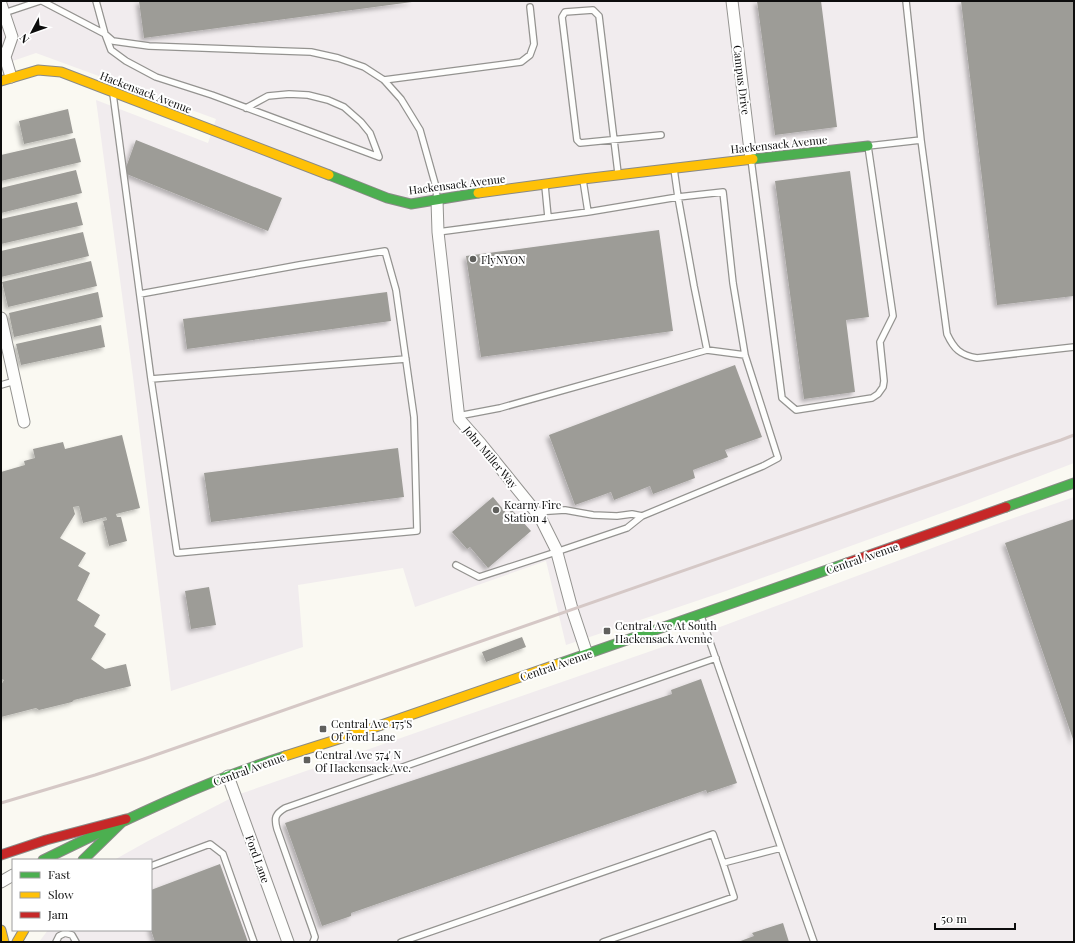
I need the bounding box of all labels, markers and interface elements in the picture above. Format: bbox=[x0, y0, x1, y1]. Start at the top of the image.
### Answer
north arrow bbox=[12, 12, 52, 52]
text: N bbox=[16, 31, 32, 47]
street label: Campus Drive bbox=[730, 44, 754, 116]
street label: Hackensack Avenue bbox=[98, 68, 195, 117]
street label: Hackensack Avenue bbox=[730, 131, 829, 157]
street label: Hackensack Avenue bbox=[408, 171, 507, 197]
place label: FlyNYON bbox=[481, 252, 526, 267]
marker: FlyNYON bbox=[468, 254, 478, 264]
street label: John Miller Way bbox=[460, 422, 522, 492]
place label: Kearny Fire Station 4 bbox=[504, 497, 562, 525]
marker: Kearny Fire Station 4 bbox=[491, 505, 501, 515]
street label: Central Avenue bbox=[824, 538, 901, 577]
place label: Central Ave At South Hackensack Avenue bbox=[615, 618, 717, 646]
marker: Central Ave At South Hackensack Avenue bbox=[602, 626, 612, 636]
street label: Central Avenue bbox=[518, 645, 595, 684]
place label: Central Ave 175'S Of Ford Lane bbox=[331, 716, 412, 744]
marker: Central Ave 175'S Of Ford Lane bbox=[318, 724, 328, 734]
place label: Central Ave 574' N Of Hackensack Ave. bbox=[315, 747, 411, 775]
street label: Central Avenue bbox=[211, 749, 288, 789]
marker: Central Ave 574' N Of Hackensack Ave. bbox=[302, 755, 312, 765]
street label: Ford Lane bbox=[242, 833, 274, 885]
legend bbox=[12, 859, 152, 931]
text: Fast bbox=[48, 866, 71, 882]
text: Slow bbox=[48, 886, 74, 902]
scale bar bbox=[935, 905, 1015, 931]
text: Jam bbox=[47, 906, 69, 922]
text: 50 m bbox=[941, 910, 967, 926]

